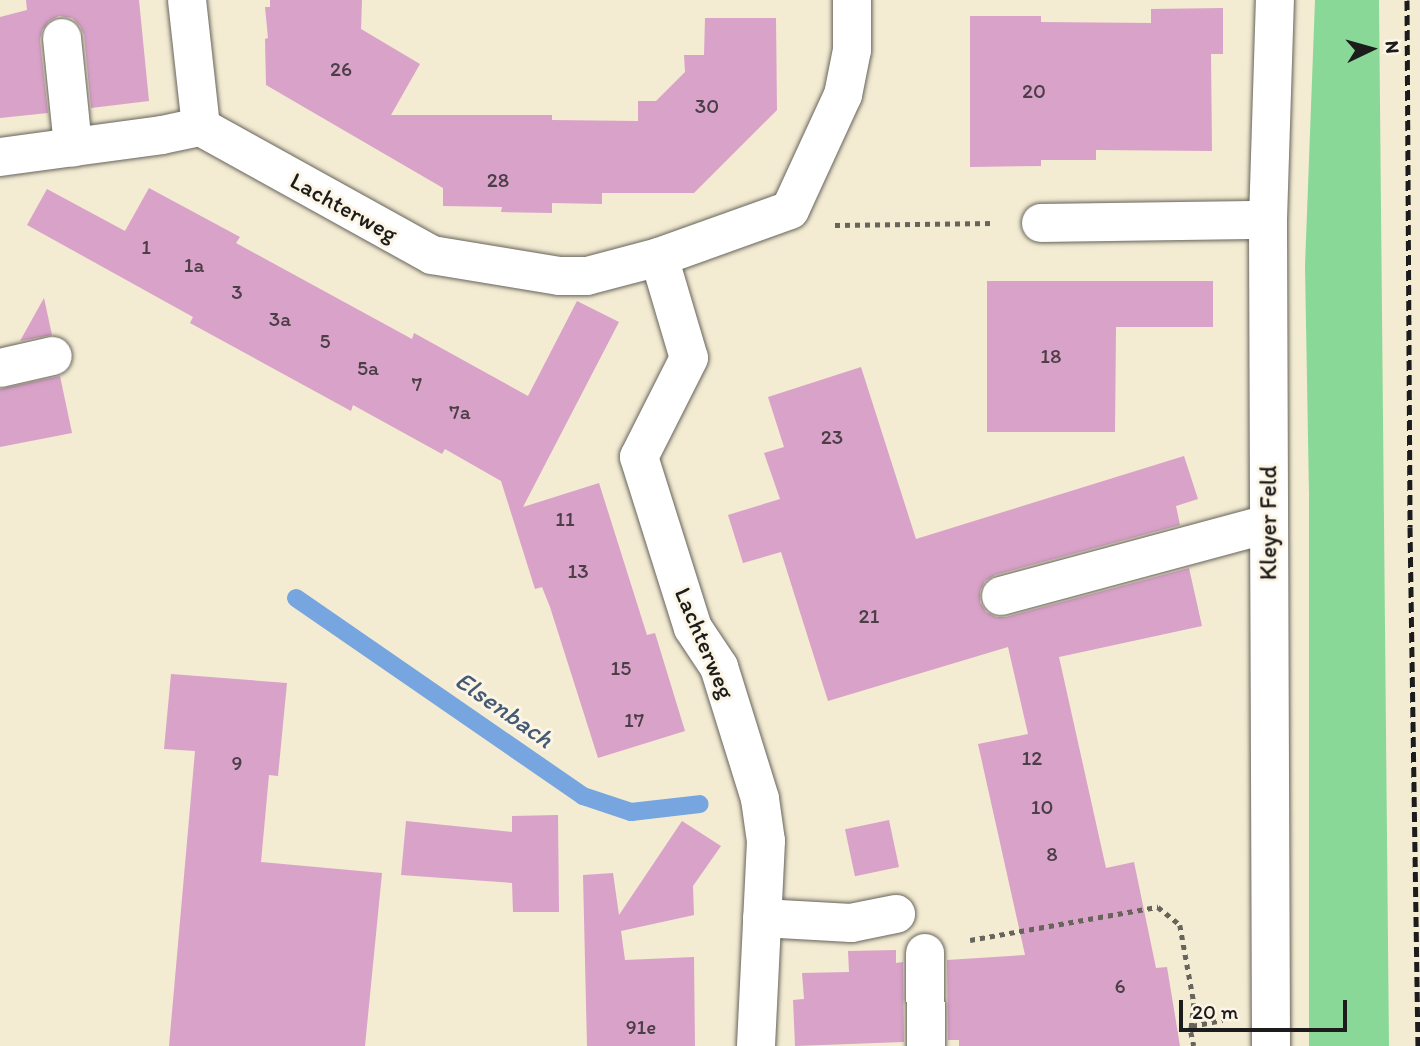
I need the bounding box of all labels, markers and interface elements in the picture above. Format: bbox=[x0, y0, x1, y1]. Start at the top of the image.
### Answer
north arrow bbox=[1336, 14, 1406, 84]
text: N bbox=[1380, 40, 1404, 55]
house number: 26 bbox=[330, 56, 352, 82]
house number: 20 bbox=[1022, 78, 1046, 104]
house number: 30 bbox=[695, 93, 719, 119]
street label: Lachterweg bbox=[285, 166, 403, 248]
house number: 28 bbox=[487, 167, 509, 193]
house number: 1 bbox=[141, 234, 151, 260]
house number: 1a bbox=[184, 252, 204, 278]
house number: 3 bbox=[231, 279, 243, 305]
house number: 3a bbox=[269, 306, 291, 332]
house number: 5 bbox=[319, 328, 331, 354]
house number: 18 bbox=[1040, 343, 1062, 369]
house number: 5a bbox=[357, 355, 379, 381]
house number: 7 bbox=[412, 371, 422, 397]
house number: 7a bbox=[449, 399, 471, 425]
house number: 23 bbox=[821, 424, 843, 450]
street label: Kleyer Feld bbox=[1254, 466, 1282, 580]
house number: 11 bbox=[555, 506, 575, 532]
house number: 13 bbox=[567, 558, 589, 584]
street label: Lachterweg bbox=[669, 583, 741, 703]
house number: 21 bbox=[859, 603, 879, 629]
house number: 15 bbox=[611, 655, 631, 681]
water label: Elsenbach bbox=[449, 665, 559, 755]
house number: 17 bbox=[624, 707, 644, 733]
house number: 12 bbox=[1022, 745, 1042, 771]
house number: 9 bbox=[232, 750, 242, 776]
house number: 10 bbox=[1031, 794, 1053, 820]
house number: 8 bbox=[1046, 841, 1058, 867]
house number: 6 bbox=[1114, 973, 1126, 999]
scale bar bbox=[1182, 986, 1350, 1030]
text: 20 m bbox=[1192, 999, 1238, 1024]
house number: 91e bbox=[626, 1014, 656, 1040]

